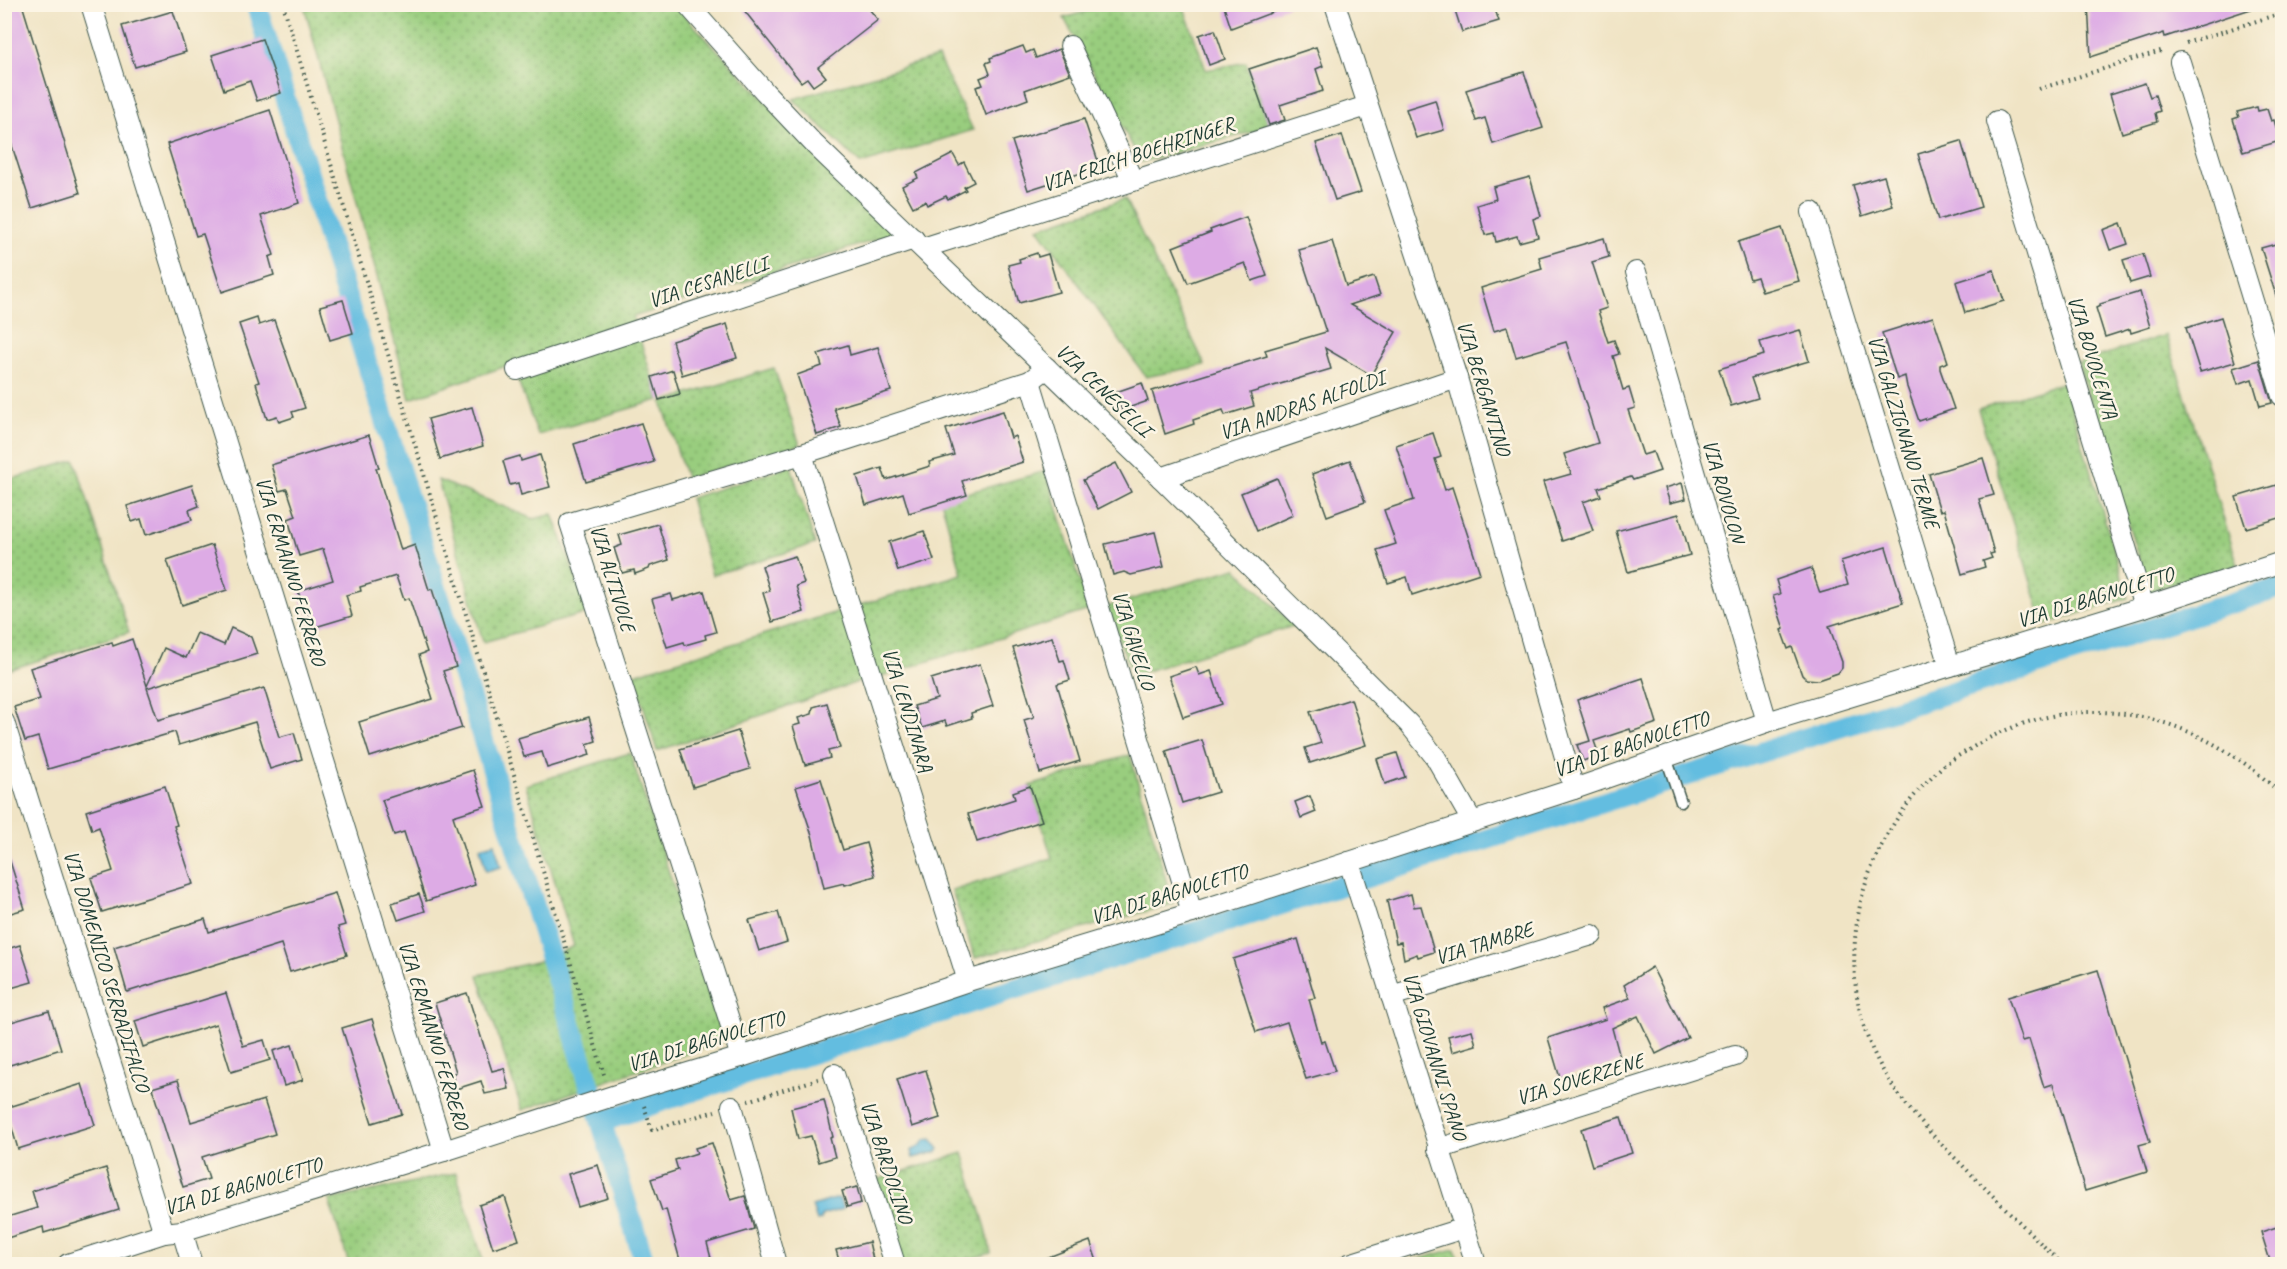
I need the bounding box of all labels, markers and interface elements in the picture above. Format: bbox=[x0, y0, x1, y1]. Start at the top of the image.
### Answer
street label: VIA ERICH BOEHRINGER bbox=[1039, 110, 1240, 197]
street label: VIA CESANELLI bbox=[645, 249, 775, 314]
street label: VIA BOVOLENTA bbox=[2062, 292, 2124, 422]
street label: VIA BERGANTINO bbox=[1451, 317, 1518, 461]
street label: VIA GALZIGNANO TERME bbox=[1862, 332, 1947, 534]
street label: VIA CENESELLI bbox=[1051, 338, 1161, 445]
street label: VIA ANDRAS ALFOLDI bbox=[1216, 363, 1392, 445]
street label: VIA ROVOLON bbox=[1697, 436, 1752, 549]
street label: VIA ERMANNO FERRERO bbox=[250, 474, 333, 671]
street label: VIA ALTIVOLE bbox=[584, 521, 642, 637]
street label: VIA DI BAGNOLETTO bbox=[2014, 560, 2179, 633]
street label: VIA GAVELLO bbox=[1107, 587, 1162, 695]
street label: VIA LENDINARA bbox=[877, 645, 939, 775]
street label: VIA DI BAGNOLETTO bbox=[1550, 704, 1714, 783]
street label: VIA DOMENICO SERRADIFALCO bbox=[58, 847, 157, 1097]
street label: VIA DI BAGNOLETTO bbox=[1088, 857, 1253, 930]
street label: VIA TAMBRE bbox=[1432, 915, 1539, 970]
street label: VIA ERMANNO FERRERO bbox=[393, 938, 476, 1135]
street label: VIA GIOVANNI SPANO bbox=[1397, 969, 1474, 1145]
street label: VIA DI BAGNOLETTO bbox=[625, 1004, 790, 1077]
street label: VIA SOVERZENE bbox=[1513, 1047, 1649, 1111]
street label: VIA BARDOLINO bbox=[855, 1097, 920, 1229]
street label: VIA DI BAGNOLETTO bbox=[161, 1150, 327, 1221]

